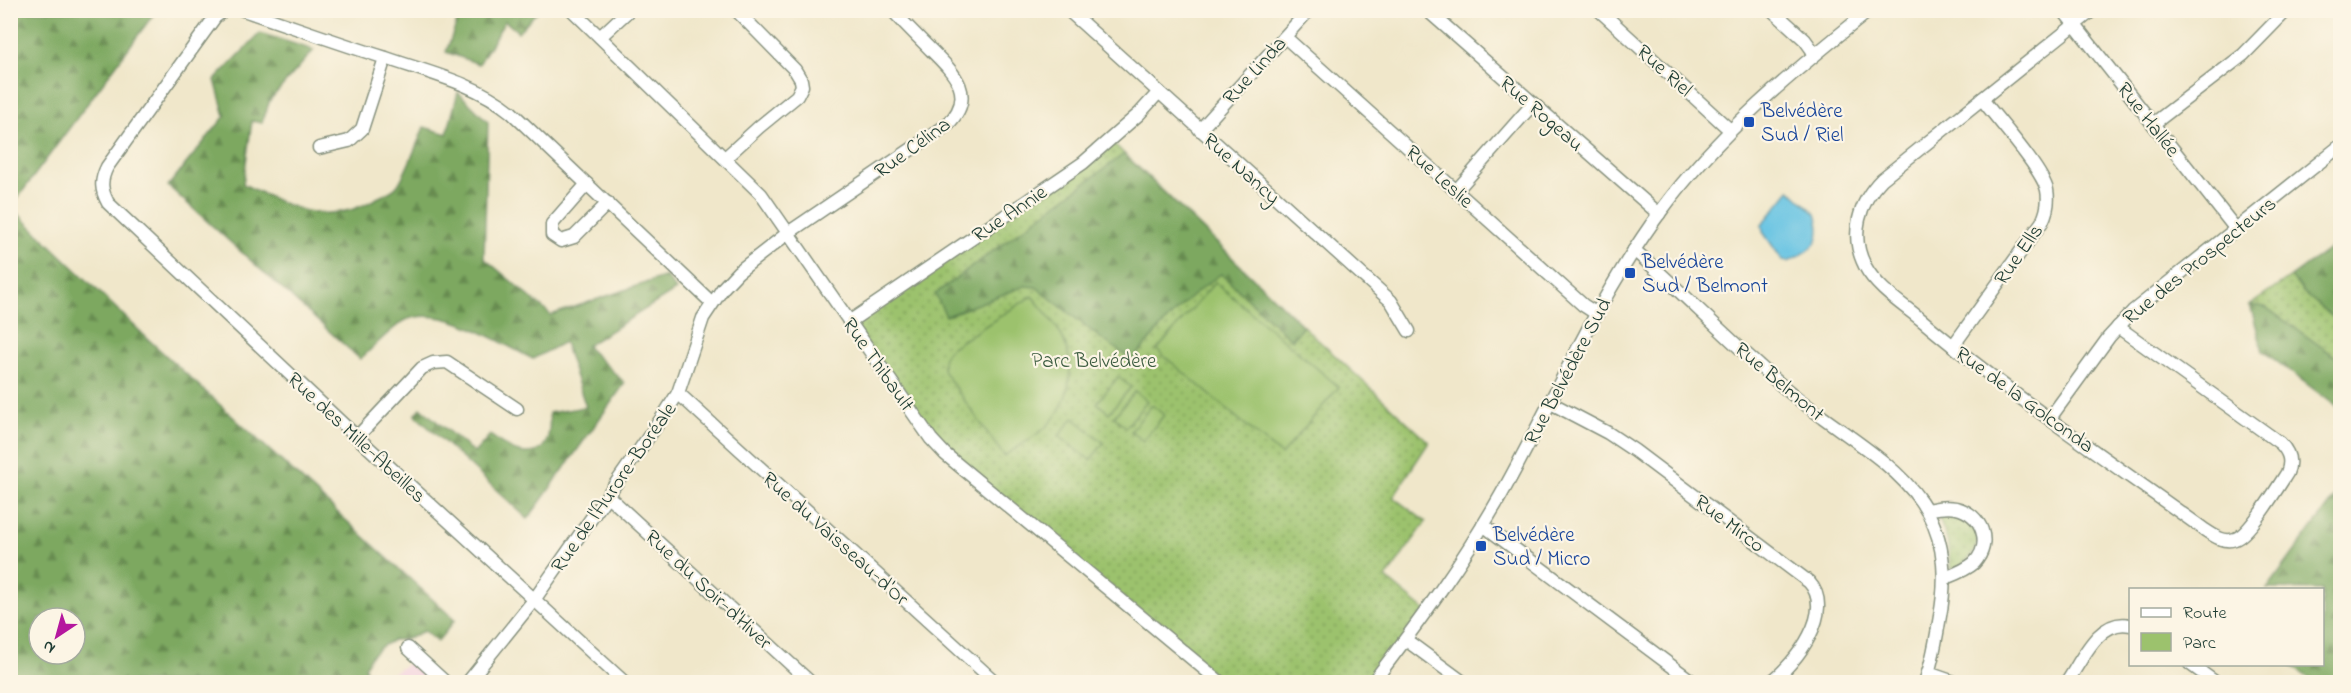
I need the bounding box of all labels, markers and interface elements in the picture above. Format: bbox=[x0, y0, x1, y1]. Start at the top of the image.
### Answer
street label: Rue Linda bbox=[1216, 30, 1294, 112]
street label: Rue Riel bbox=[1629, 38, 1698, 105]
street label: Rue Rogeau bbox=[1491, 69, 1589, 161]
street label: Rue Hallée bbox=[2109, 76, 2187, 164]
place label: Belvédère Sud / Riel bbox=[1760, 97, 1844, 151]
street label: Rue Célina bbox=[869, 111, 958, 187]
marker: Belvédère Sud / Riel bbox=[1742, 115, 1756, 129]
street label: Rue Nancy bbox=[1194, 127, 1286, 214]
street label: Rue Leslie bbox=[1398, 139, 1480, 217]
street label: Rue Annie bbox=[966, 178, 1054, 251]
street label: Rue des Prospecteurs bbox=[2117, 190, 2284, 333]
street label: Rue Ells bbox=[1988, 218, 2052, 292]
place label: Belvédère Sud / Belmont bbox=[1641, 248, 1768, 302]
marker: Belvédère Sud / Belmont bbox=[1623, 266, 1637, 280]
street label: Rue Belvédère Sud bbox=[1517, 293, 1620, 451]
street label: Rue Thibault bbox=[834, 312, 921, 418]
street label: Rue Belmont bbox=[1727, 336, 1830, 429]
street label: Rue de la Golconda bbox=[1948, 340, 2100, 461]
park label: Parc Belvédère bbox=[1031, 347, 1157, 377]
street label: Rue des Mille-Abeilles bbox=[279, 366, 432, 511]
street label: Rue de l'Aurore-Boréale bbox=[544, 396, 685, 579]
street label: Rue du Vaisseau-d'Or bbox=[755, 465, 915, 614]
street label: Rue Mirco bbox=[1687, 488, 1770, 561]
place label: Belvédère Sud / Micro bbox=[1492, 521, 1591, 575]
street label: Rue du Soir-d'Hiver bbox=[637, 523, 778, 658]
marker: Belvédère Sud / Micro bbox=[1474, 539, 1488, 553]
legend bbox=[2129, 588, 2324, 666]
text: Route bbox=[2183, 601, 2228, 627]
north arrow bbox=[27, 606, 87, 666]
text: Parc bbox=[2183, 631, 2216, 657]
text: N bbox=[38, 634, 61, 659]

